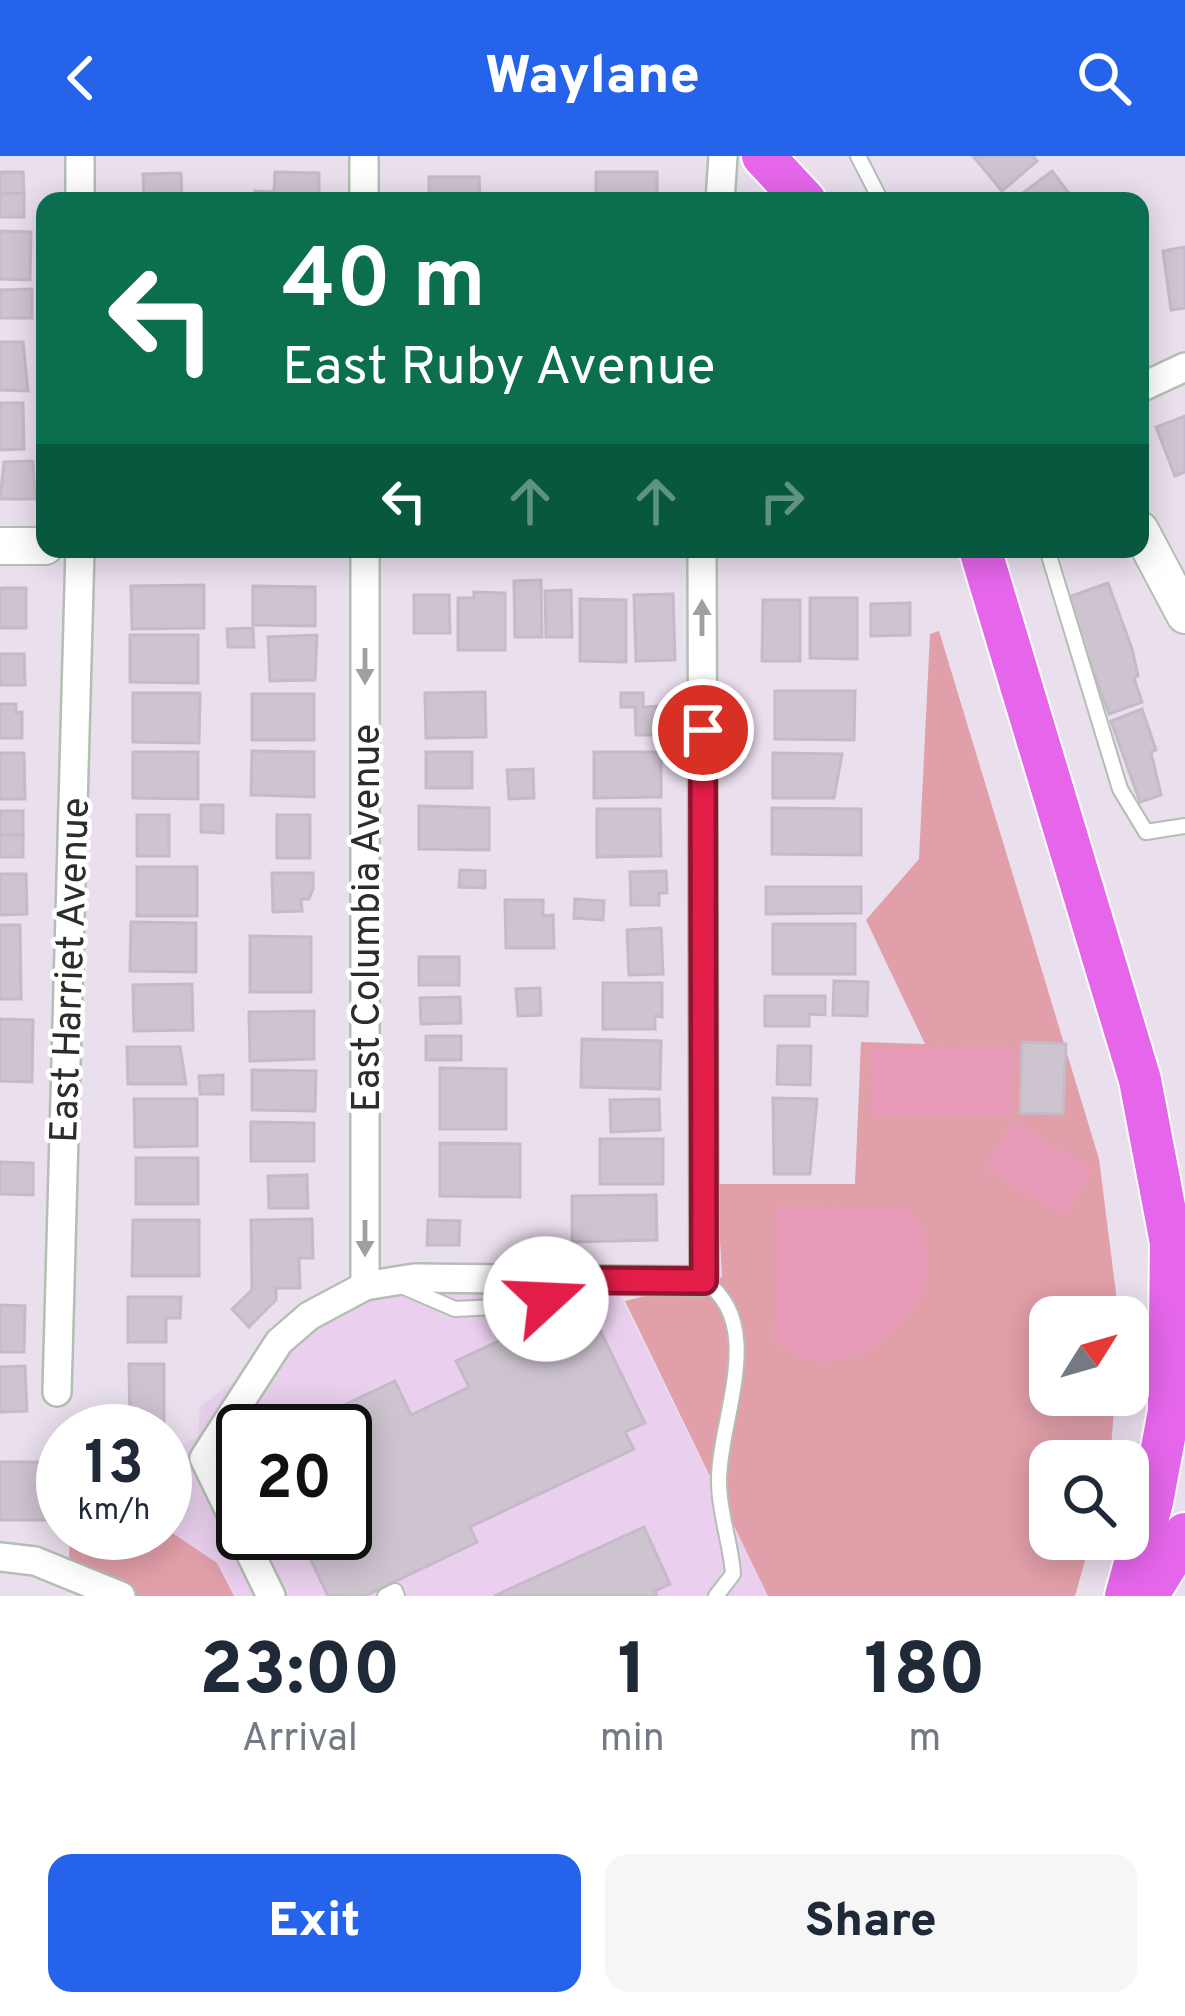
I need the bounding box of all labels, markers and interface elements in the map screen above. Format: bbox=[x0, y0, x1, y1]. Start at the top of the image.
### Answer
text: Waylane bbox=[485, 44, 700, 113]
icon: back bbox=[48, 45, 114, 111]
icon: search bbox=[1071, 45, 1137, 111]
text: 40 m bbox=[282, 231, 486, 337]
icon: left bbox=[84, 240, 240, 396]
text: East Ruby Avenue bbox=[282, 335, 716, 404]
icon: left bbox=[371, 468, 437, 534]
icon: ahead bbox=[497, 468, 563, 534]
icon: ahead bbox=[623, 468, 689, 534]
icon: right bbox=[749, 468, 815, 534]
one-way arrow bbox=[692, 598, 712, 636]
one-way arrow bbox=[355, 648, 375, 686]
pin bbox=[652, 679, 754, 781]
icon: arrive bbox=[670, 697, 736, 763]
street label: East Columbia Avenue bbox=[345, 724, 394, 1112]
street label: East Harriet Avenue bbox=[42, 796, 103, 1144]
one-way arrow bbox=[355, 1220, 375, 1258]
position arrow bbox=[483, 1236, 609, 1362]
north arrow bbox=[1029, 1296, 1149, 1416]
map controls bbox=[1029, 1296, 1149, 1560]
speed limit sign: 20 bbox=[216, 1404, 372, 1560]
text: 13 bbox=[84, 1429, 144, 1505]
button: search bbox=[1029, 1440, 1149, 1560]
text: km/h bbox=[78, 1493, 150, 1530]
text: 23:00 bbox=[199, 1628, 400, 1720]
text: 1 bbox=[617, 1628, 647, 1720]
text: 180 bbox=[864, 1628, 986, 1720]
text: Arrival bbox=[242, 1716, 358, 1765]
text: min bbox=[600, 1716, 665, 1765]
text: m bbox=[908, 1716, 941, 1765]
button: Exit bbox=[48, 1854, 581, 1992]
button: Share bbox=[605, 1854, 1137, 1992]

